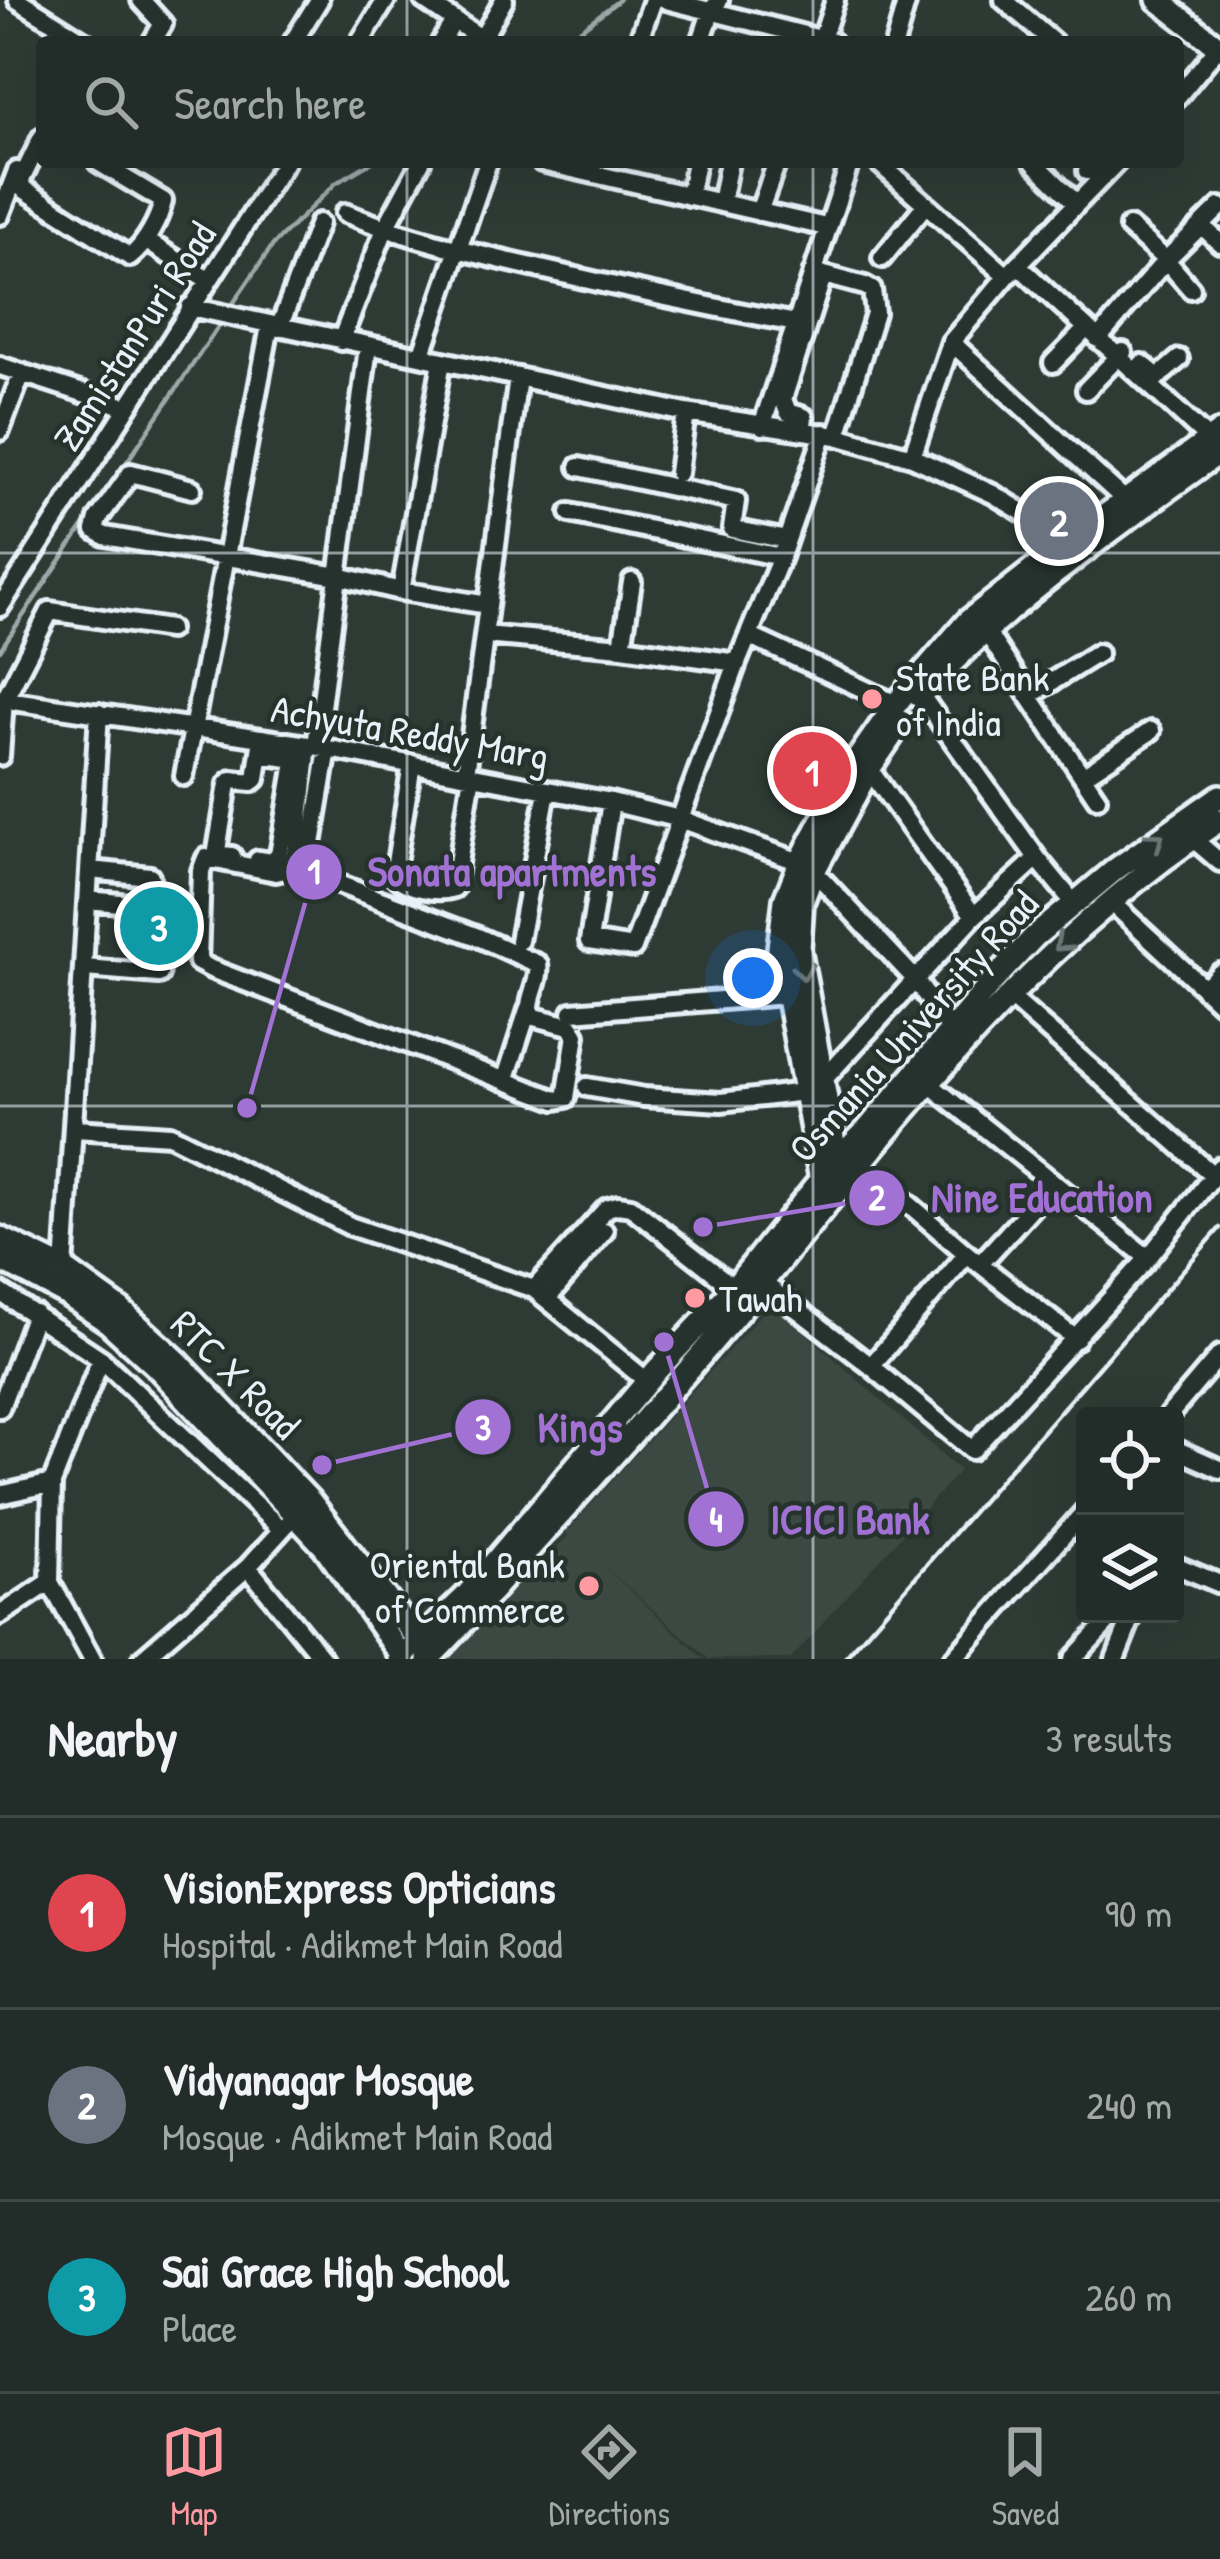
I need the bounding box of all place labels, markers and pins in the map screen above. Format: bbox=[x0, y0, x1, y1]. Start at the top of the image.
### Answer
pin: 2 bbox=[1020, 476, 1098, 566]
place label: State Bank of India bbox=[896, 650, 1049, 748]
marker: State Bank of India bbox=[859, 686, 885, 712]
pin: 1 bbox=[773, 726, 851, 816]
callout: Sonata apartments bbox=[284, 833, 680, 911]
pin: 3 bbox=[120, 881, 198, 971]
callout: Nine Education bbox=[847, 1159, 1176, 1237]
place label: Tawah bbox=[719, 1271, 802, 1324]
marker: Tawah bbox=[682, 1285, 708, 1311]
callout: Kings bbox=[453, 1388, 646, 1466]
callout: ICICI Bank bbox=[686, 1480, 954, 1558]
place label: Oriental Bank of Commerce bbox=[369, 1537, 565, 1635]
marker: Oriental Bank of Commerce bbox=[576, 1573, 602, 1599]

